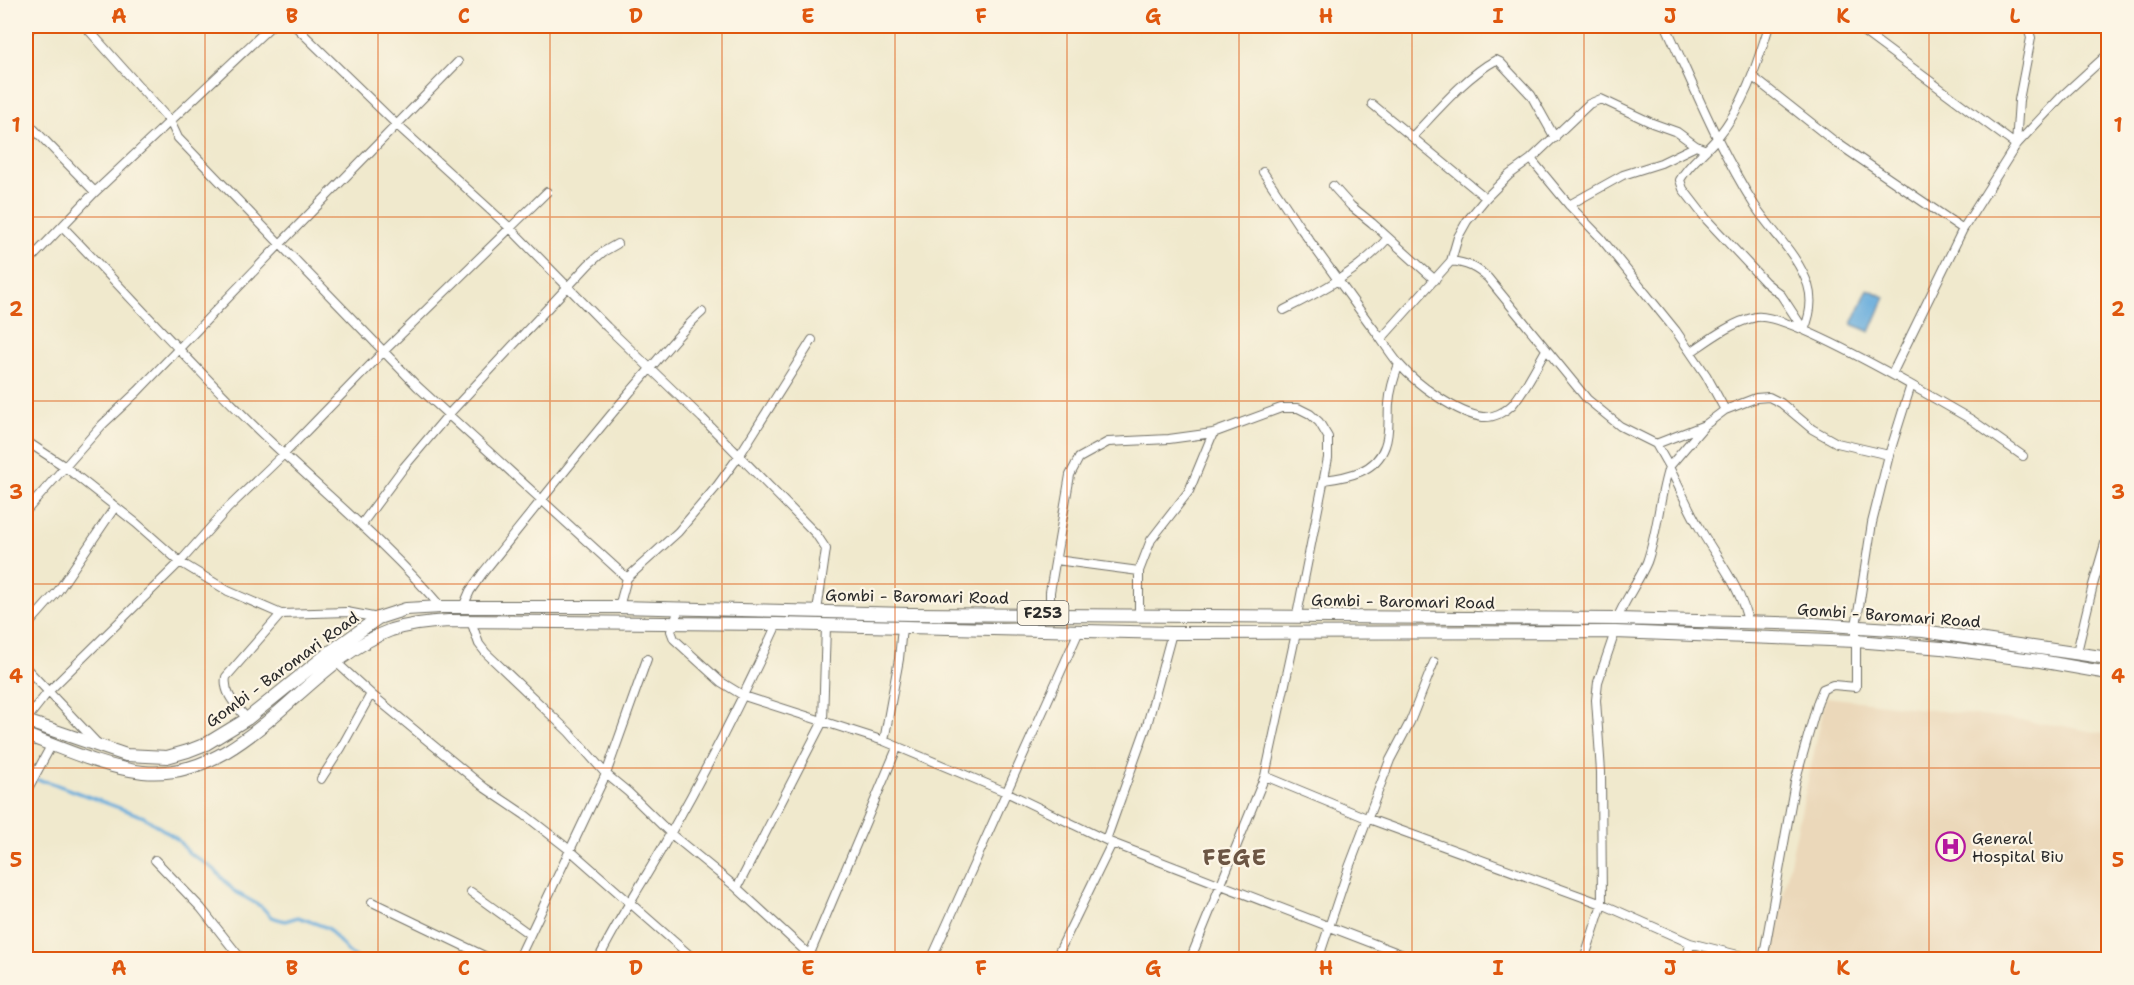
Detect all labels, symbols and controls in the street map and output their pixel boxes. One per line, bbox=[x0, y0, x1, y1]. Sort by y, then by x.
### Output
text: A bbox=[111, 3, 127, 29]
text: B bbox=[286, 3, 298, 29]
text: C bbox=[458, 3, 470, 29]
text: D bbox=[629, 3, 643, 29]
text: E bbox=[801, 3, 815, 29]
text: F bbox=[975, 3, 987, 29]
text: G bbox=[1145, 3, 1161, 29]
text: H bbox=[1319, 3, 1333, 29]
text: I bbox=[1492, 3, 1504, 29]
text: J bbox=[1664, 3, 1677, 29]
text: K bbox=[1836, 3, 1850, 29]
text: L bbox=[2010, 3, 2021, 29]
text: 1 bbox=[11, 112, 21, 138]
text: 1 bbox=[2113, 112, 2123, 138]
text: 2 bbox=[9, 296, 23, 322]
text: 2 bbox=[2111, 296, 2125, 322]
text: 3 bbox=[9, 479, 23, 505]
text: 3 bbox=[2111, 479, 2125, 505]
street label: Gombi - Baromari Road bbox=[825, 584, 1009, 609]
street label: Gombi - Baromari Road bbox=[1311, 589, 1495, 614]
street label: Gombi - Baromari Road bbox=[1796, 599, 1982, 632]
road number: F253 bbox=[1018, 601, 1068, 625]
street label: Gombi - Baromari Road bbox=[202, 607, 363, 732]
text: 4 bbox=[9, 663, 23, 689]
text: 4 bbox=[2111, 663, 2125, 689]
place label: General Hospital Biu bbox=[1972, 828, 2064, 867]
hospital icon: General Hospital Biu bbox=[1935, 831, 1967, 863]
district label: FEGE bbox=[1202, 843, 1268, 872]
text: 5 bbox=[10, 847, 22, 873]
text: 5 bbox=[2112, 847, 2124, 873]
text: A bbox=[111, 955, 127, 981]
text: B bbox=[286, 955, 298, 981]
text: C bbox=[458, 955, 470, 981]
text: D bbox=[629, 955, 643, 981]
text: E bbox=[801, 955, 815, 981]
text: F bbox=[975, 955, 987, 981]
text: G bbox=[1145, 955, 1161, 981]
text: H bbox=[1319, 955, 1333, 981]
text: I bbox=[1492, 955, 1504, 981]
text: J bbox=[1664, 955, 1677, 981]
text: K bbox=[1836, 955, 1850, 981]
text: L bbox=[2010, 955, 2021, 981]

